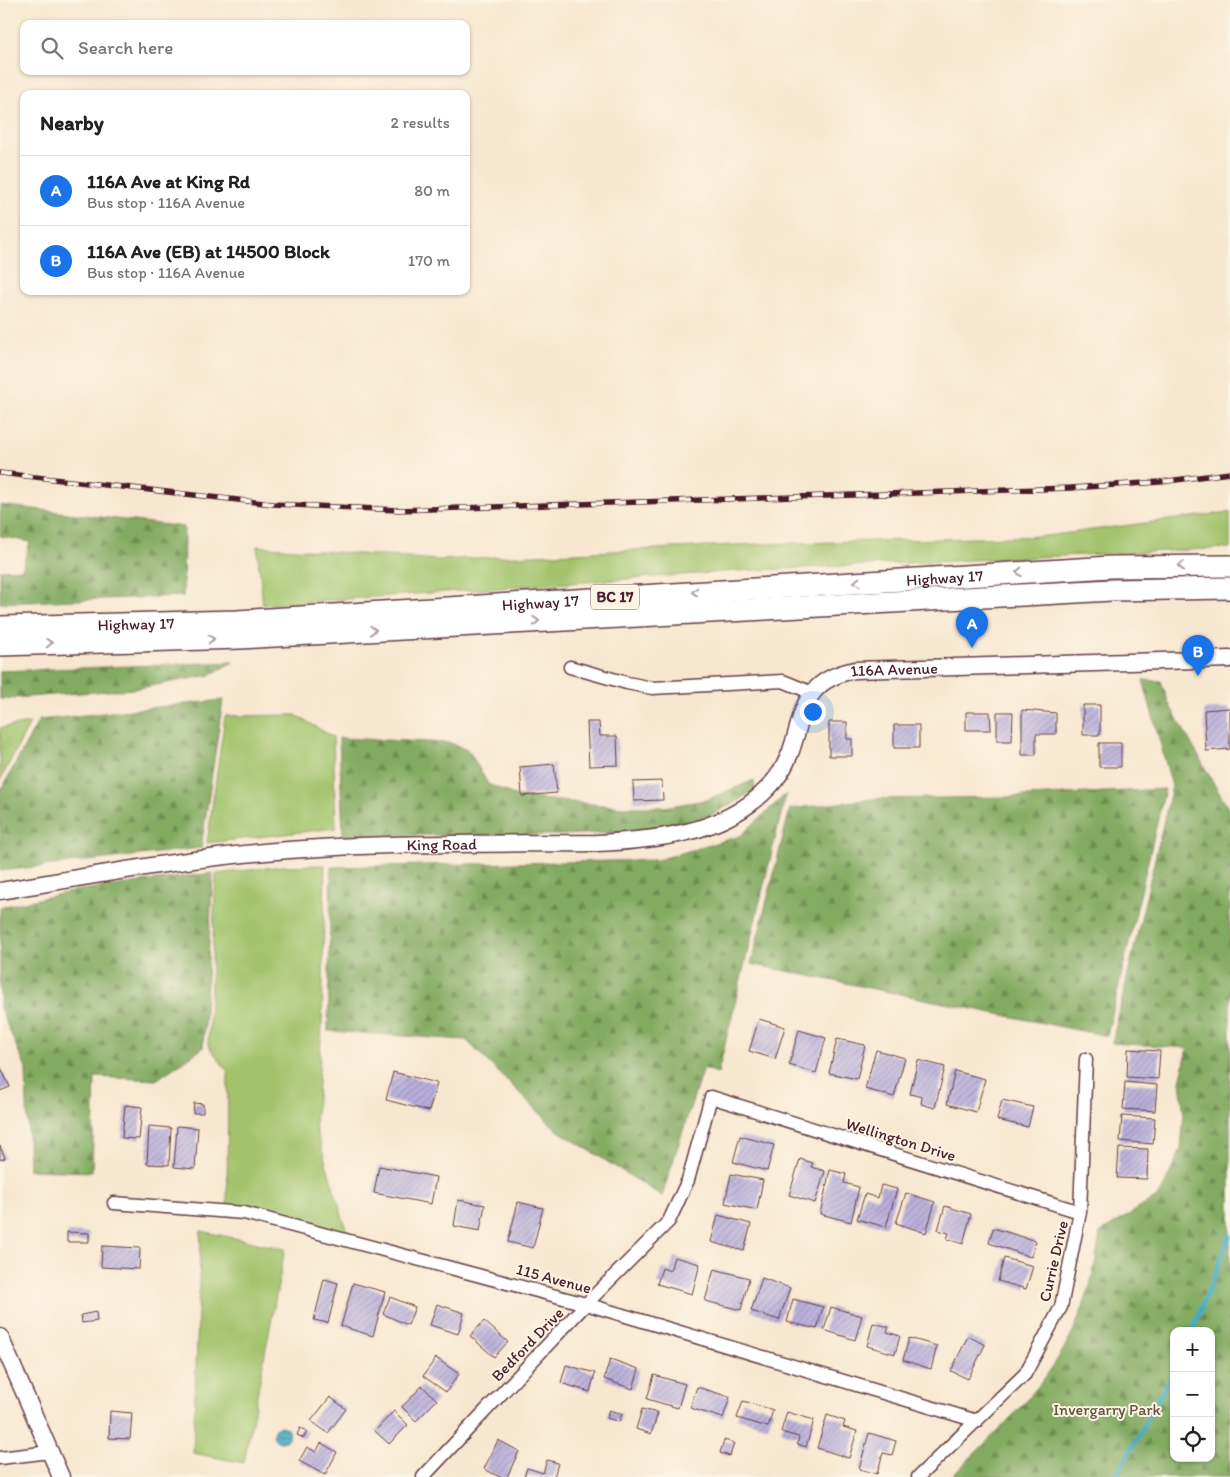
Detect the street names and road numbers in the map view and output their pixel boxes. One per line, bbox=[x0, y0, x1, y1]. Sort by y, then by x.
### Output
street label: Highway 17 bbox=[906, 566, 984, 590]
road number: BC 17 bbox=[591, 584, 639, 610]
street label: Highway 17 bbox=[501, 591, 579, 615]
street label: Highway 17 bbox=[97, 614, 175, 635]
street label: 116A Avenue bbox=[849, 659, 938, 681]
street label: King Road bbox=[407, 835, 477, 854]
street label: Wellington Drive bbox=[844, 1114, 958, 1165]
street label: Currie Drive bbox=[1035, 1219, 1072, 1304]
street label: 115 Avenue bbox=[514, 1259, 594, 1298]
street label: Bedford Drive bbox=[487, 1303, 567, 1385]

